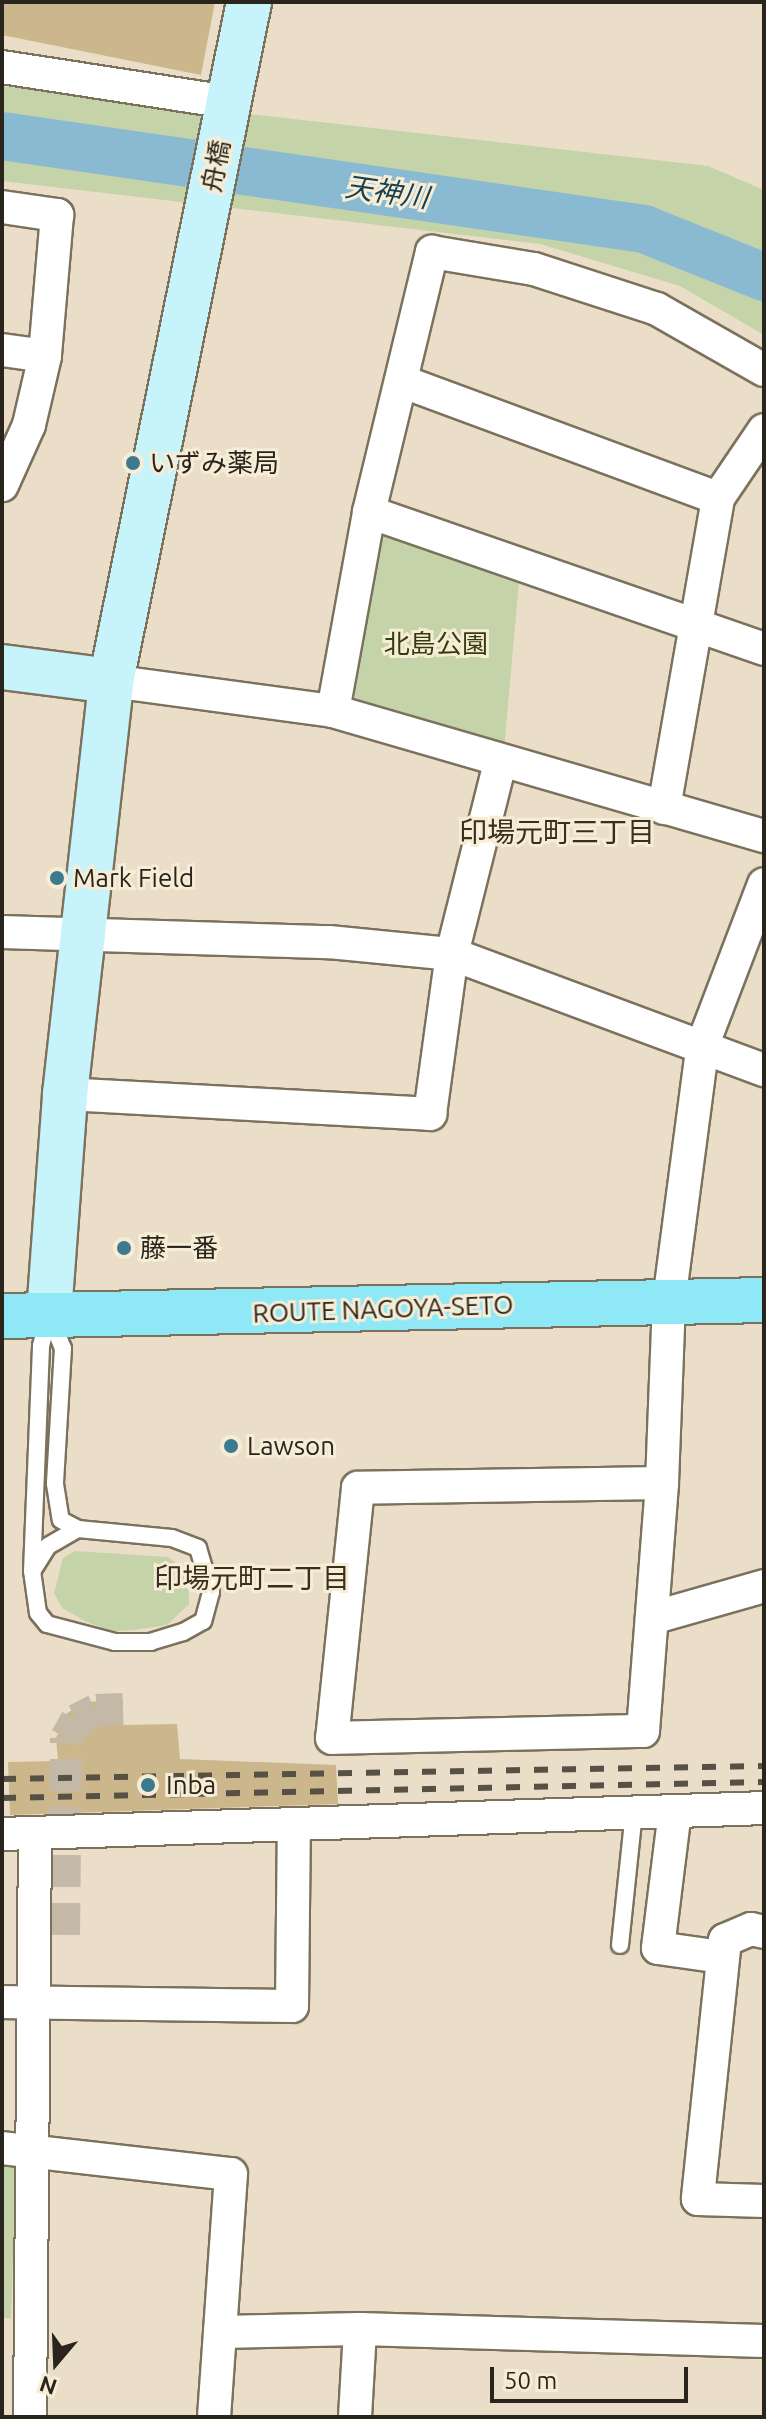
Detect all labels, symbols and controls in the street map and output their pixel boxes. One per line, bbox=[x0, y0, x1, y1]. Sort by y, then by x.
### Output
street label: 舟橋 bbox=[196, 138, 236, 194]
water label: 天神川 bbox=[343, 170, 431, 214]
place label: いずみ薬局 bbox=[149, 447, 279, 479]
marker: いずみ薬局 bbox=[124, 454, 142, 472]
park label: 北島公園 bbox=[384, 628, 488, 660]
district label: 印場元町三丁目 bbox=[459, 815, 655, 849]
place label: Mark Field bbox=[73, 862, 194, 894]
marker: Mark Field bbox=[48, 869, 66, 887]
place label: 藤一番 bbox=[140, 1232, 218, 1264]
marker: 藤一番 bbox=[115, 1239, 133, 1257]
street label: ROUTE NAGOYA-SETO bbox=[252, 1289, 514, 1329]
place label: Lawson bbox=[247, 1430, 335, 1462]
marker: Lawson bbox=[222, 1437, 240, 1455]
district label: 印場元町二丁目 bbox=[154, 1561, 350, 1595]
place label: Inba bbox=[166, 1769, 216, 1801]
marker: Inba bbox=[137, 1774, 159, 1796]
north arrow bbox=[16, 2323, 96, 2403]
scale bar bbox=[494, 2351, 692, 2401]
text: 50 m bbox=[504, 2367, 557, 2394]
text: N bbox=[36, 2372, 60, 2401]

